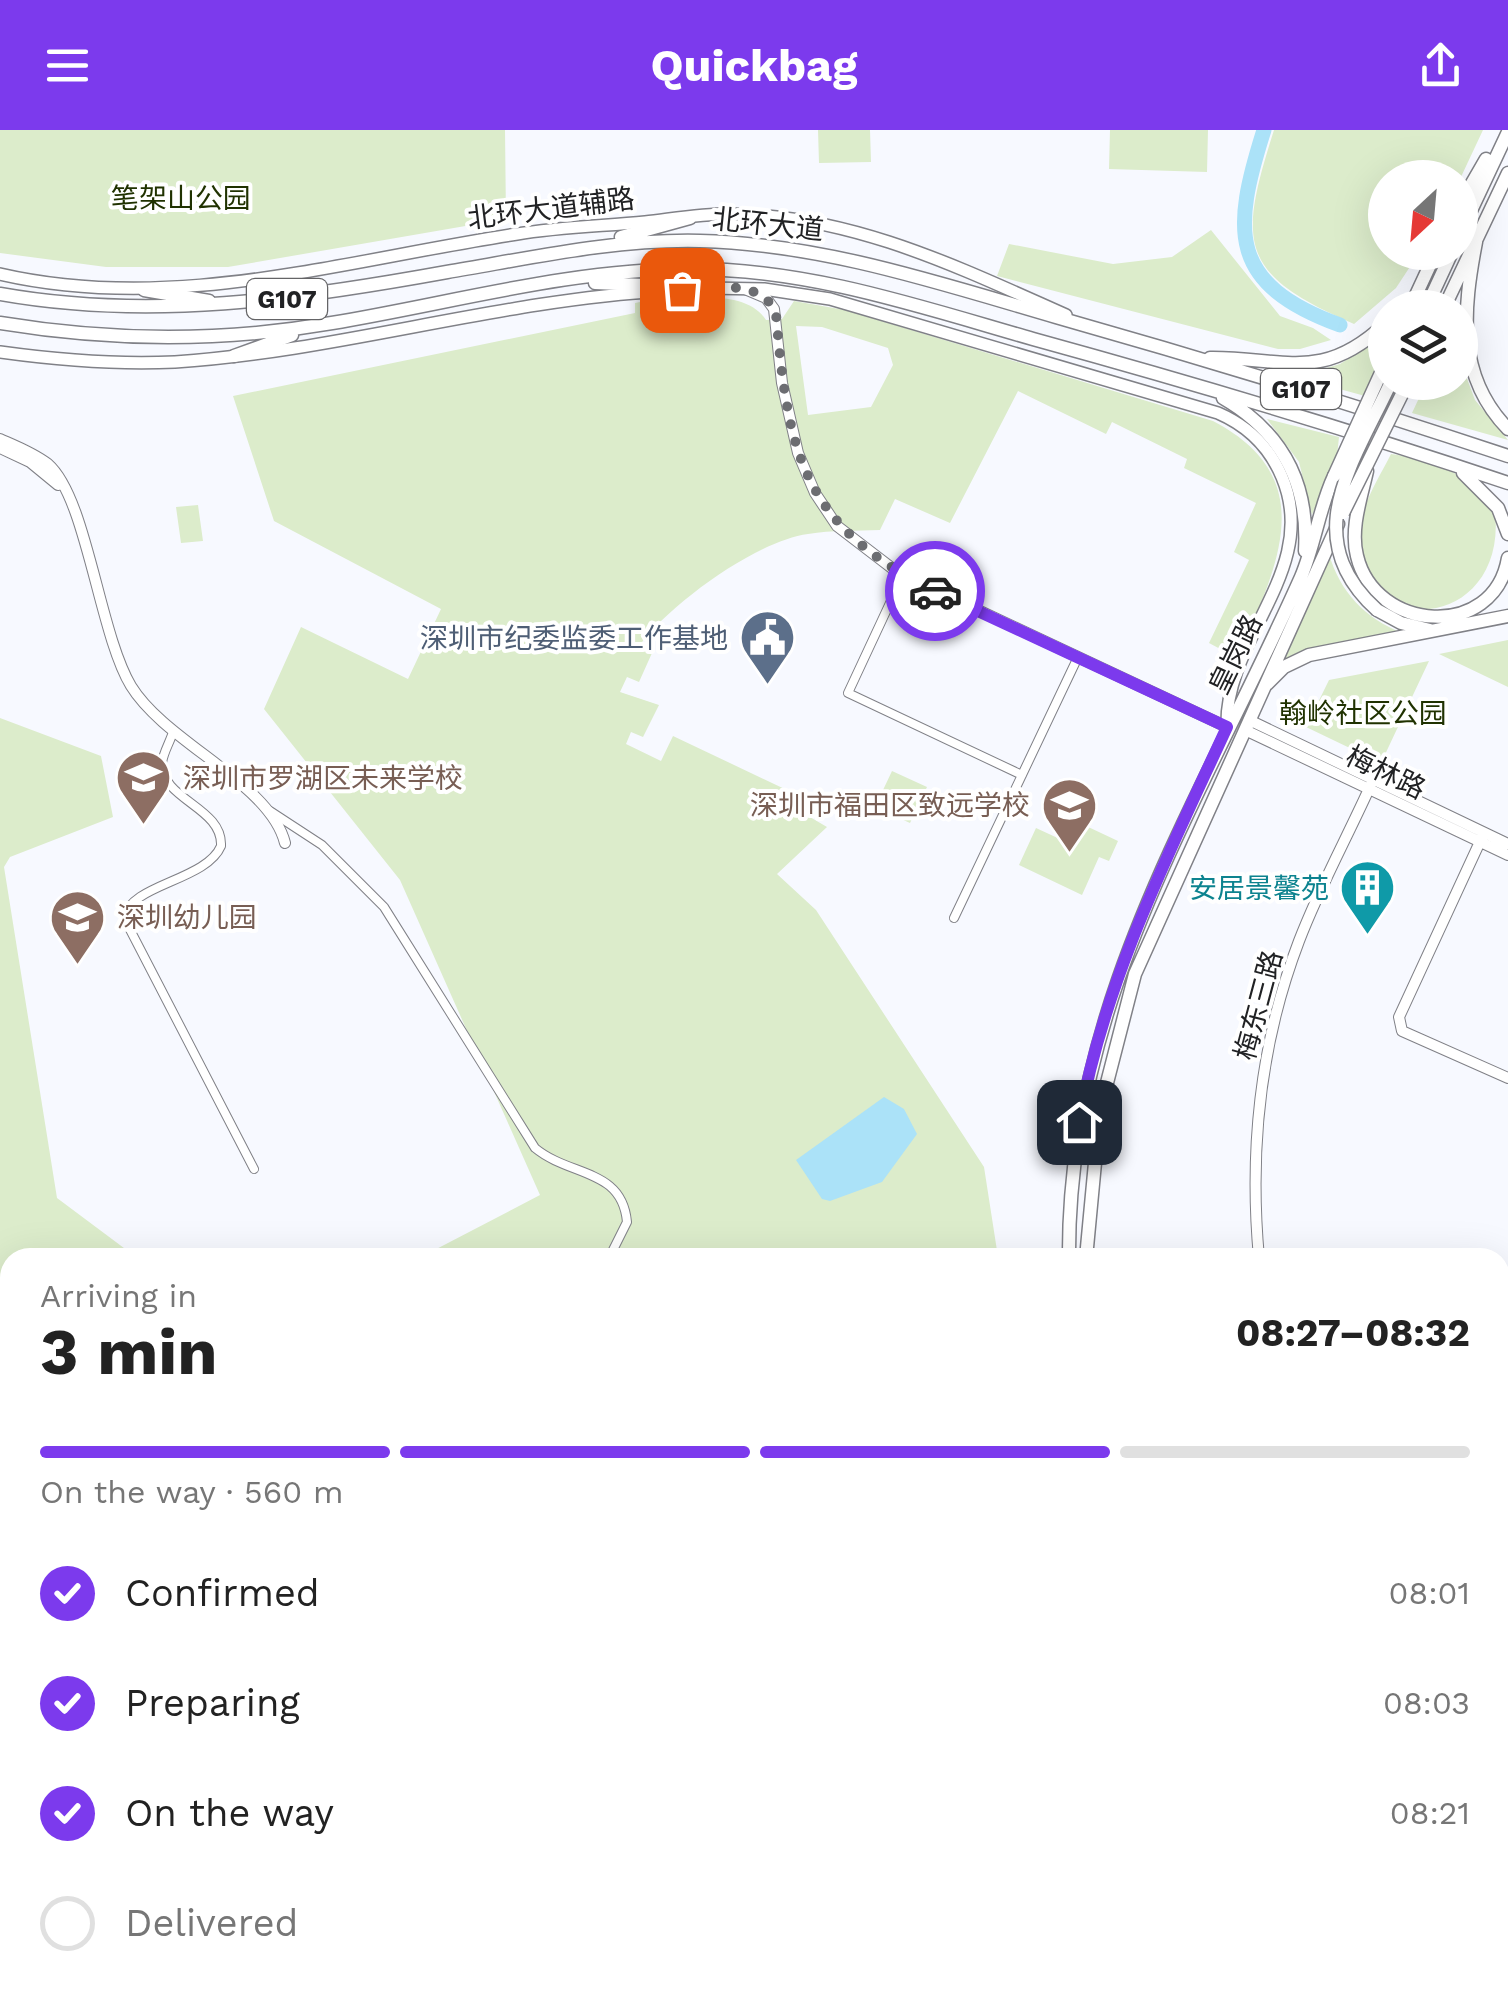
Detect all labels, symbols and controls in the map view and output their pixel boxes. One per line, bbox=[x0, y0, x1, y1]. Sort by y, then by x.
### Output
icon: menu bbox=[40, 38, 95, 93]
icon: share bbox=[1413, 38, 1468, 93]
text: Quickbag bbox=[650, 39, 858, 92]
north arrow bbox=[1368, 160, 1478, 270]
map controls bbox=[1368, 160, 1478, 400]
park label: 笔架山公园 bbox=[111, 182, 251, 215]
street label: 北环大道辅路 bbox=[466, 182, 636, 235]
street label: 北环大道 bbox=[711, 202, 825, 247]
pin bbox=[640, 248, 725, 333]
icon: bag bbox=[655, 263, 710, 318]
road number: G107 bbox=[247, 279, 327, 319]
button: layers bbox=[1368, 290, 1478, 400]
road number: G107 bbox=[1261, 369, 1341, 409]
courier bbox=[885, 541, 985, 641]
icon: car bbox=[908, 564, 963, 619]
public building icon: 深圳市纪委监委工作基地 bbox=[737, 608, 797, 687]
street label: 皇岗路 bbox=[1202, 609, 1269, 699]
place label: 深圳市纪委监委工作基地 bbox=[420, 622, 728, 655]
park label: 翰岭社区公园 bbox=[1279, 697, 1447, 730]
street label: 梅林路 bbox=[1341, 739, 1431, 806]
school or university icon: 深圳市罗湖区未来学校 bbox=[114, 748, 174, 827]
place label: 深圳市罗湖区未来学校 bbox=[183, 762, 463, 795]
school or university icon: 深圳市福田区致远学校 bbox=[1039, 775, 1099, 854]
place label: 深圳市福田区致远学校 bbox=[750, 789, 1030, 822]
building icon: 安居景馨苑 bbox=[1338, 858, 1398, 937]
place label: 安居景馨苑 bbox=[1189, 872, 1329, 905]
school or university icon: 深圳幼儿园 bbox=[48, 887, 108, 966]
place label: 深圳幼儿园 bbox=[117, 901, 257, 934]
street label: 梅东三路 bbox=[1228, 947, 1289, 1063]
pin bbox=[1037, 1080, 1122, 1165]
icon: home bbox=[1052, 1095, 1107, 1150]
text: Arriving in bbox=[40, 1277, 197, 1315]
text: 08:27–08:32 bbox=[1236, 1311, 1470, 1355]
text: 3 min bbox=[40, 1314, 218, 1390]
text: On the way · 560 m bbox=[40, 1473, 344, 1511]
icon: check bbox=[40, 1566, 95, 1621]
text: Confirmed bbox=[125, 1571, 320, 1615]
text: 08:01 bbox=[1389, 1574, 1470, 1612]
icon: check bbox=[40, 1676, 95, 1731]
text: Preparing bbox=[125, 1681, 300, 1725]
text: 08:03 bbox=[1383, 1684, 1470, 1722]
icon: check bbox=[40, 1786, 95, 1841]
text: On the way bbox=[125, 1791, 334, 1835]
text: 08:21 bbox=[1390, 1794, 1470, 1832]
text: Delivered bbox=[125, 1901, 298, 1945]

